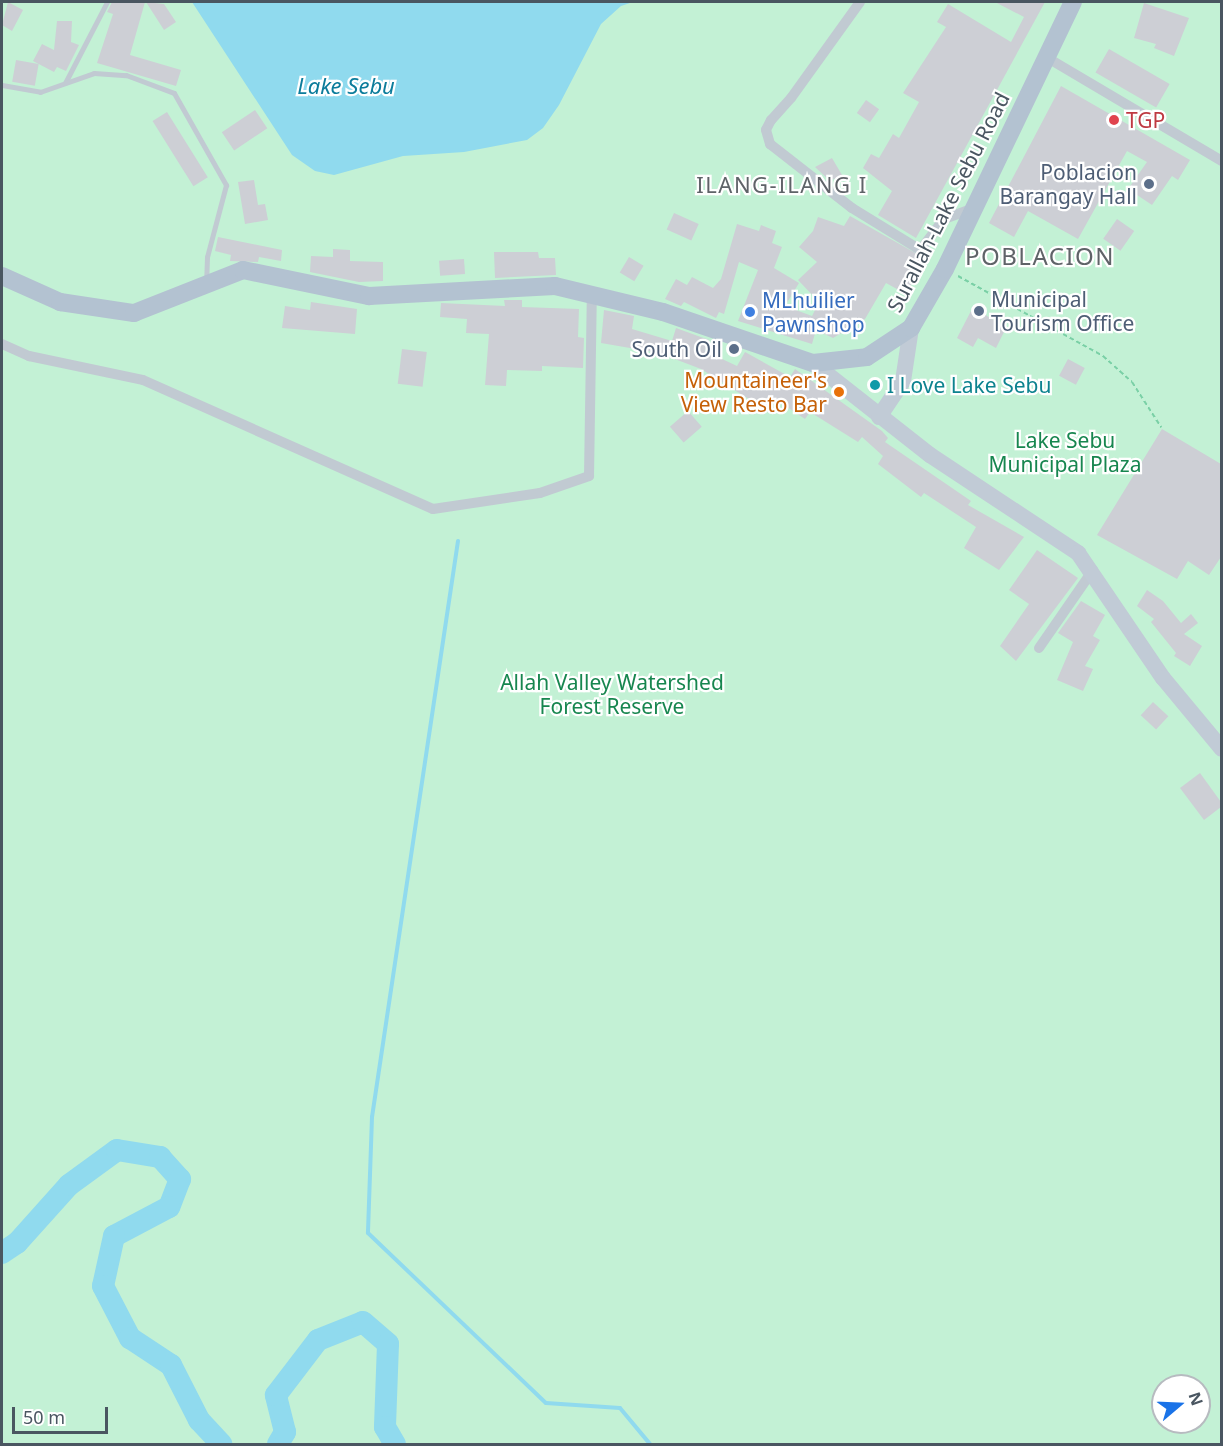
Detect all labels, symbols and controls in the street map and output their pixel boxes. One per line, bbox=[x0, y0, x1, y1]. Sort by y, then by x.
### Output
water label: Lake Sebu bbox=[297, 73, 395, 99]
street label: Surallah-Lake Sebu Road bbox=[882, 88, 1014, 316]
place label: TGP bbox=[1126, 107, 1165, 133]
marker: TGP bbox=[1107, 113, 1121, 127]
place label: Poblacion Barangay Hall bbox=[1000, 159, 1137, 209]
district label: ILANG-ILANG I bbox=[696, 172, 868, 198]
marker: Poblacion Barangay Hall bbox=[1142, 177, 1156, 191]
district label: POBLACION bbox=[965, 242, 1115, 270]
place label: Municipal Tourism Office bbox=[991, 286, 1134, 336]
place label: MLhuilier Pawnshop bbox=[762, 287, 865, 337]
marker: Municipal Tourism Office bbox=[972, 304, 986, 318]
marker: MLhuilier Pawnshop bbox=[743, 305, 757, 319]
place label: South Oil bbox=[632, 336, 722, 362]
marker: South Oil bbox=[727, 342, 741, 356]
place label: Mountaineer's View Resto Bar bbox=[681, 367, 827, 417]
place label: I Love Lake Sebu bbox=[887, 372, 1051, 398]
marker: I Love Lake Sebu bbox=[868, 378, 882, 392]
marker: Mountaineer's View Resto Bar bbox=[832, 385, 846, 399]
park label: Lake Sebu Municipal Plaza bbox=[988, 427, 1142, 477]
park label: Allah Valley Watershed Forest Reserve bbox=[500, 669, 724, 719]
north arrow bbox=[1151, 1374, 1211, 1434]
text: N bbox=[1184, 1389, 1209, 1409]
scale bar bbox=[15, 1395, 111, 1433]
text: 50 m bbox=[23, 1405, 65, 1429]

